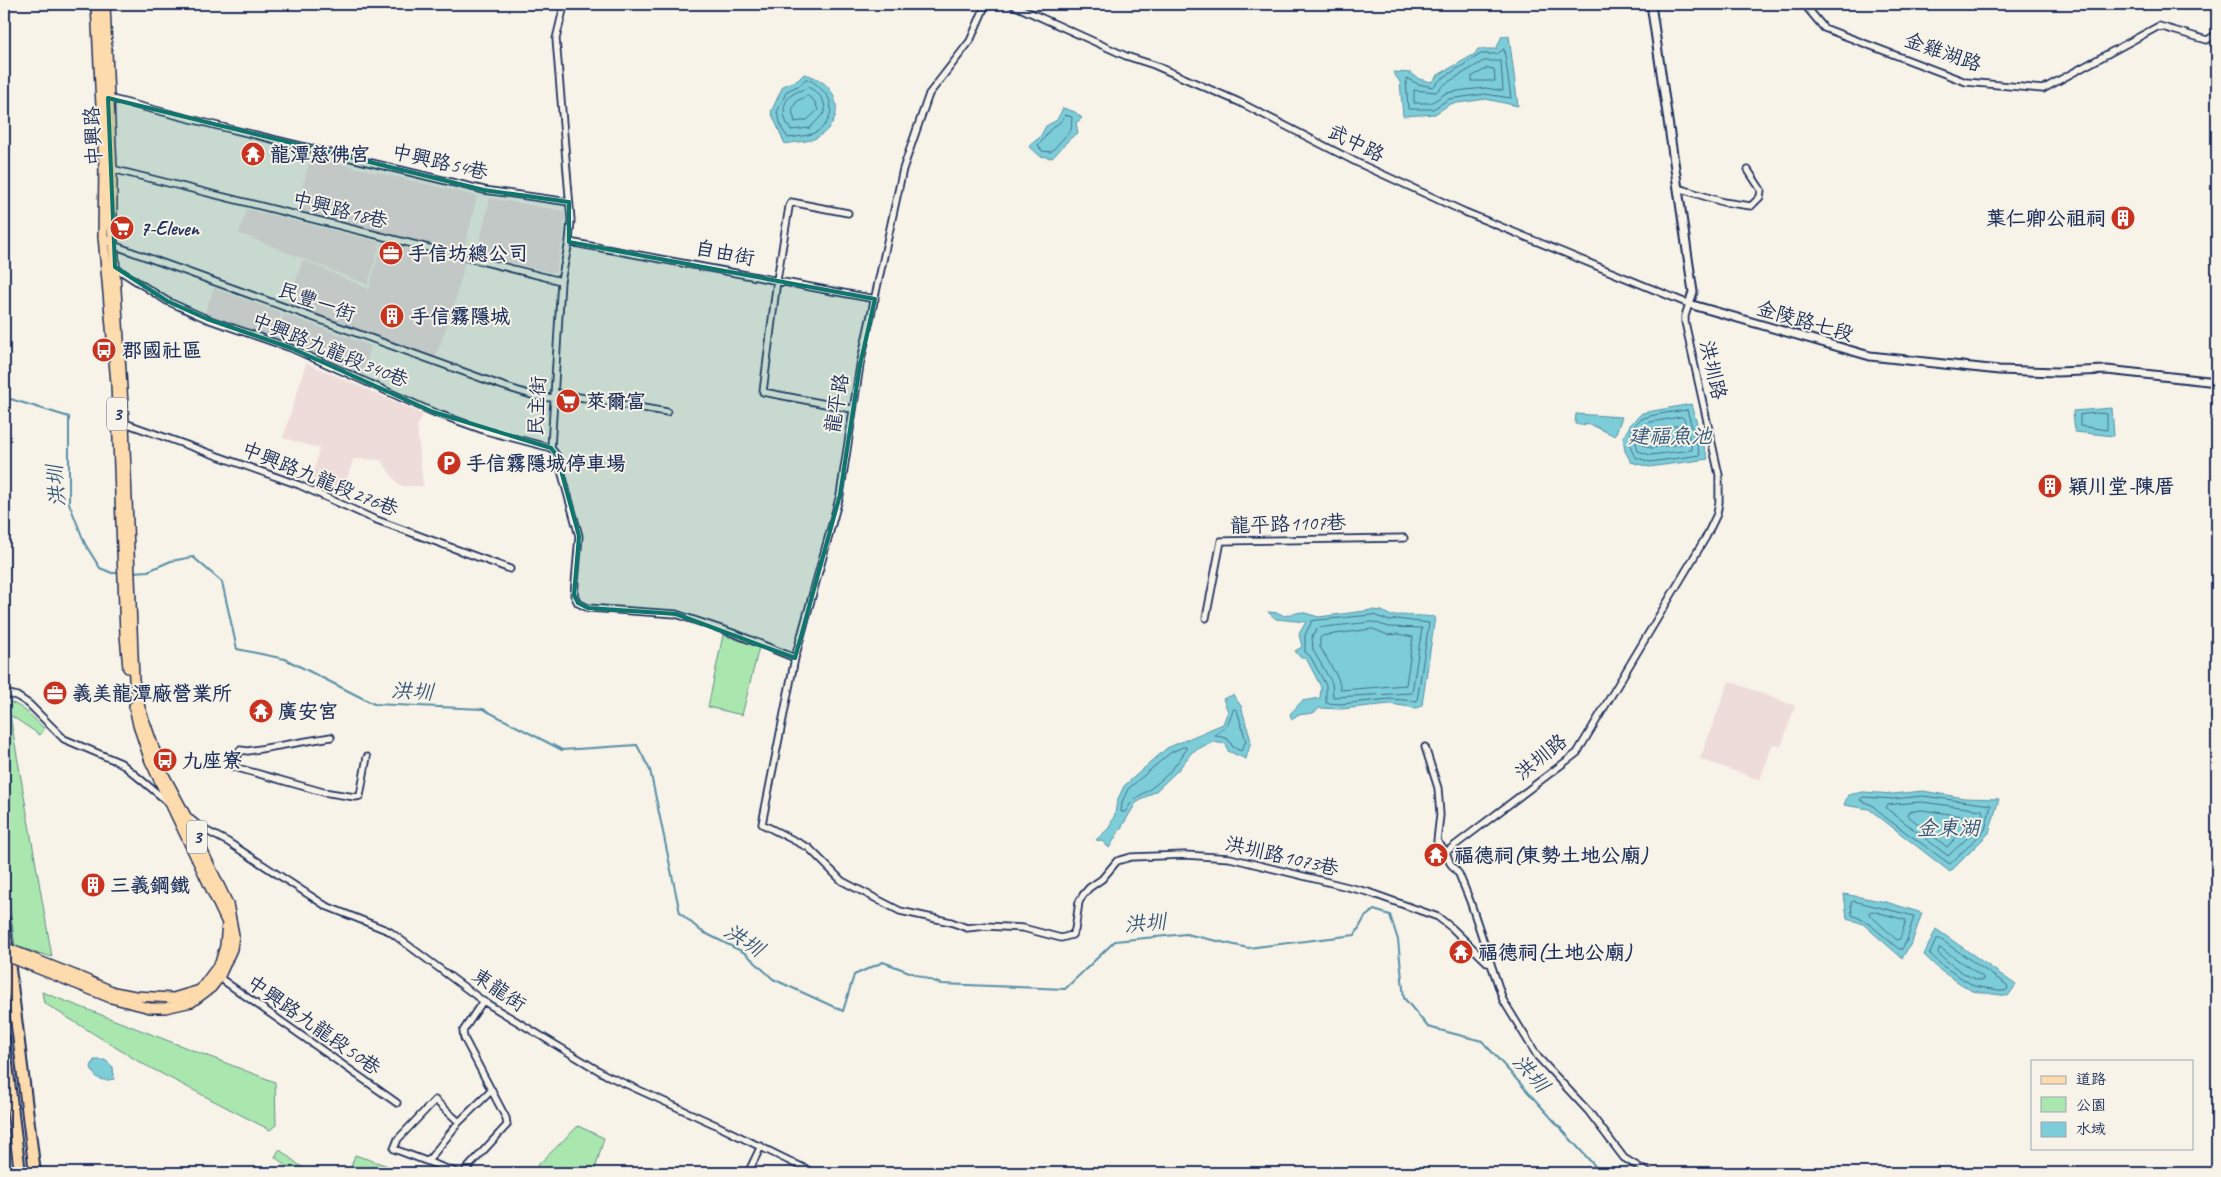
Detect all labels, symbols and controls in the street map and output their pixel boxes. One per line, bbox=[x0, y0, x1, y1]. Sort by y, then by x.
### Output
street label: 金雞湖路 bbox=[1901, 27, 1986, 77]
street label: 中興路 bbox=[79, 104, 107, 167]
street label: 武中路 bbox=[1324, 119, 1389, 168]
street label: 中興路54巷 bbox=[389, 139, 492, 185]
temple icon: 龍潭慈佛宮 bbox=[240, 141, 266, 167]
place label: 龍潭慈佛宮 bbox=[270, 142, 370, 167]
street label: 中興路18巷 bbox=[289, 186, 392, 234]
building icon: 葉仁卿公祖祠 bbox=[2110, 205, 2136, 231]
place label: 葉仁卿公祖祠 bbox=[1986, 206, 2106, 231]
supermarket icon: 7-Eleven bbox=[109, 215, 135, 241]
place label: 7-Eleven bbox=[140, 216, 201, 241]
street label: 自由街 bbox=[693, 235, 757, 271]
office icon: 手信坊總公司 bbox=[378, 240, 404, 266]
place label: 手信坊總公司 bbox=[408, 241, 528, 266]
street label: 民豐一街 bbox=[275, 277, 359, 327]
street label: 金陵路七段 bbox=[1753, 295, 1857, 347]
building icon: 手信霧隱城 bbox=[379, 303, 405, 329]
place label: 手信霧隱城 bbox=[410, 304, 510, 329]
street label: 中興路九龍段340巷 bbox=[248, 307, 413, 393]
bus stop icon: 郡國社區 bbox=[91, 337, 117, 363]
place label: 郡國社區 bbox=[122, 338, 202, 363]
street label: 洪圳路 bbox=[1694, 338, 1732, 403]
street label: 龍平路 bbox=[820, 370, 854, 435]
street label: 民主街 bbox=[523, 375, 551, 437]
supermarket icon: 萊爾富 bbox=[555, 388, 581, 414]
place label: 萊爾富 bbox=[586, 389, 646, 414]
road number: 3 bbox=[107, 398, 127, 430]
water label: 建福魚池 bbox=[1628, 423, 1713, 449]
street label: 中興路九龍段276巷 bbox=[238, 436, 403, 522]
parking icon: 手信霧隱城停車場 bbox=[436, 450, 462, 476]
place label: 手信霧隱城停車場 bbox=[466, 451, 626, 476]
water label: 洪圳 bbox=[41, 462, 71, 508]
building icon: 穎川堂-陳厝 bbox=[2037, 473, 2063, 499]
place label: 穎川堂-陳厝 bbox=[2068, 474, 2175, 499]
street label: 龍平路1107巷 bbox=[1230, 509, 1347, 539]
water label: 洪圳 bbox=[390, 677, 436, 705]
office icon: 義美龍潭廠營業所 bbox=[42, 680, 68, 706]
place label: 義美龍潭廠營業所 bbox=[72, 681, 232, 706]
temple icon: 廣安宮 bbox=[248, 698, 274, 724]
place label: 廣安宮 bbox=[278, 699, 338, 724]
street label: 洪圳路 bbox=[1510, 728, 1573, 786]
bus stop icon: 九座寮 bbox=[152, 747, 178, 773]
place label: 九座寮 bbox=[182, 748, 242, 773]
water label: 金東湖 bbox=[1917, 815, 1981, 841]
road number: 3 bbox=[187, 820, 207, 854]
street label: 洪圳路1073巷 bbox=[1223, 831, 1342, 881]
temple icon: 福德祠(東勢土地公廟) bbox=[1423, 842, 1449, 868]
place label: 福德祠(東勢土地公廟) bbox=[1454, 843, 1649, 868]
building icon: 三義鋼鐵 bbox=[80, 872, 106, 898]
place label: 三義鋼鐵 bbox=[110, 873, 190, 898]
water label: 洪圳 bbox=[1123, 908, 1169, 938]
water label: 洪圳 bbox=[719, 918, 770, 963]
temple icon: 福德祠(土地公廟) bbox=[1448, 939, 1474, 965]
place label: 福德祠(土地公廟) bbox=[1478, 940, 1633, 965]
street label: 東龍街 bbox=[467, 963, 531, 1017]
street label: 中興路九龍段50巷 bbox=[242, 969, 387, 1081]
water label: 洪圳 bbox=[1507, 1049, 1556, 1099]
legend bbox=[2031, 1060, 2194, 1150]
text: 道路 bbox=[2076, 1070, 2106, 1089]
text: 公園 bbox=[2076, 1096, 2106, 1115]
text: 水域 bbox=[2076, 1120, 2106, 1139]

